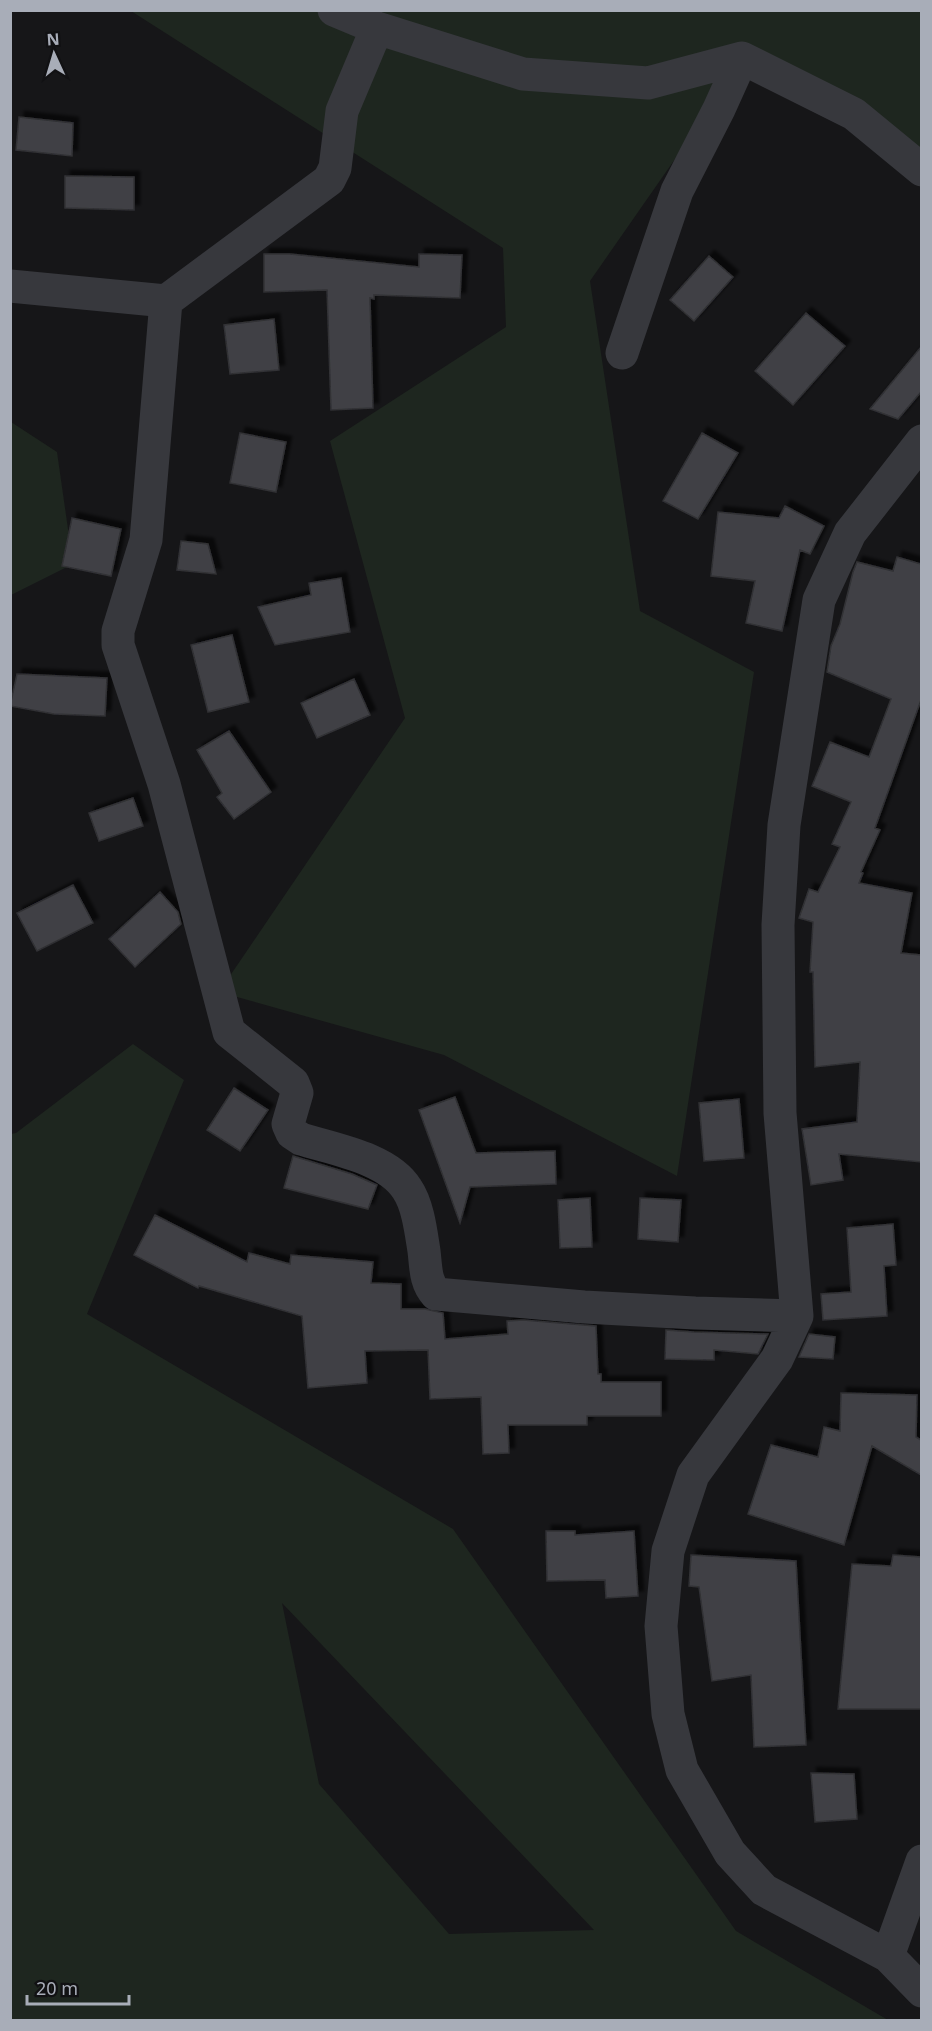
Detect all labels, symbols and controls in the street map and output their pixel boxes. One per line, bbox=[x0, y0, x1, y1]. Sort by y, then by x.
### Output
north arrow bbox=[24, 24, 84, 84]
text: N bbox=[46, 28, 60, 50]
scale bar bbox=[27, 1968, 129, 2006]
text: 20 m bbox=[36, 1976, 78, 2000]

